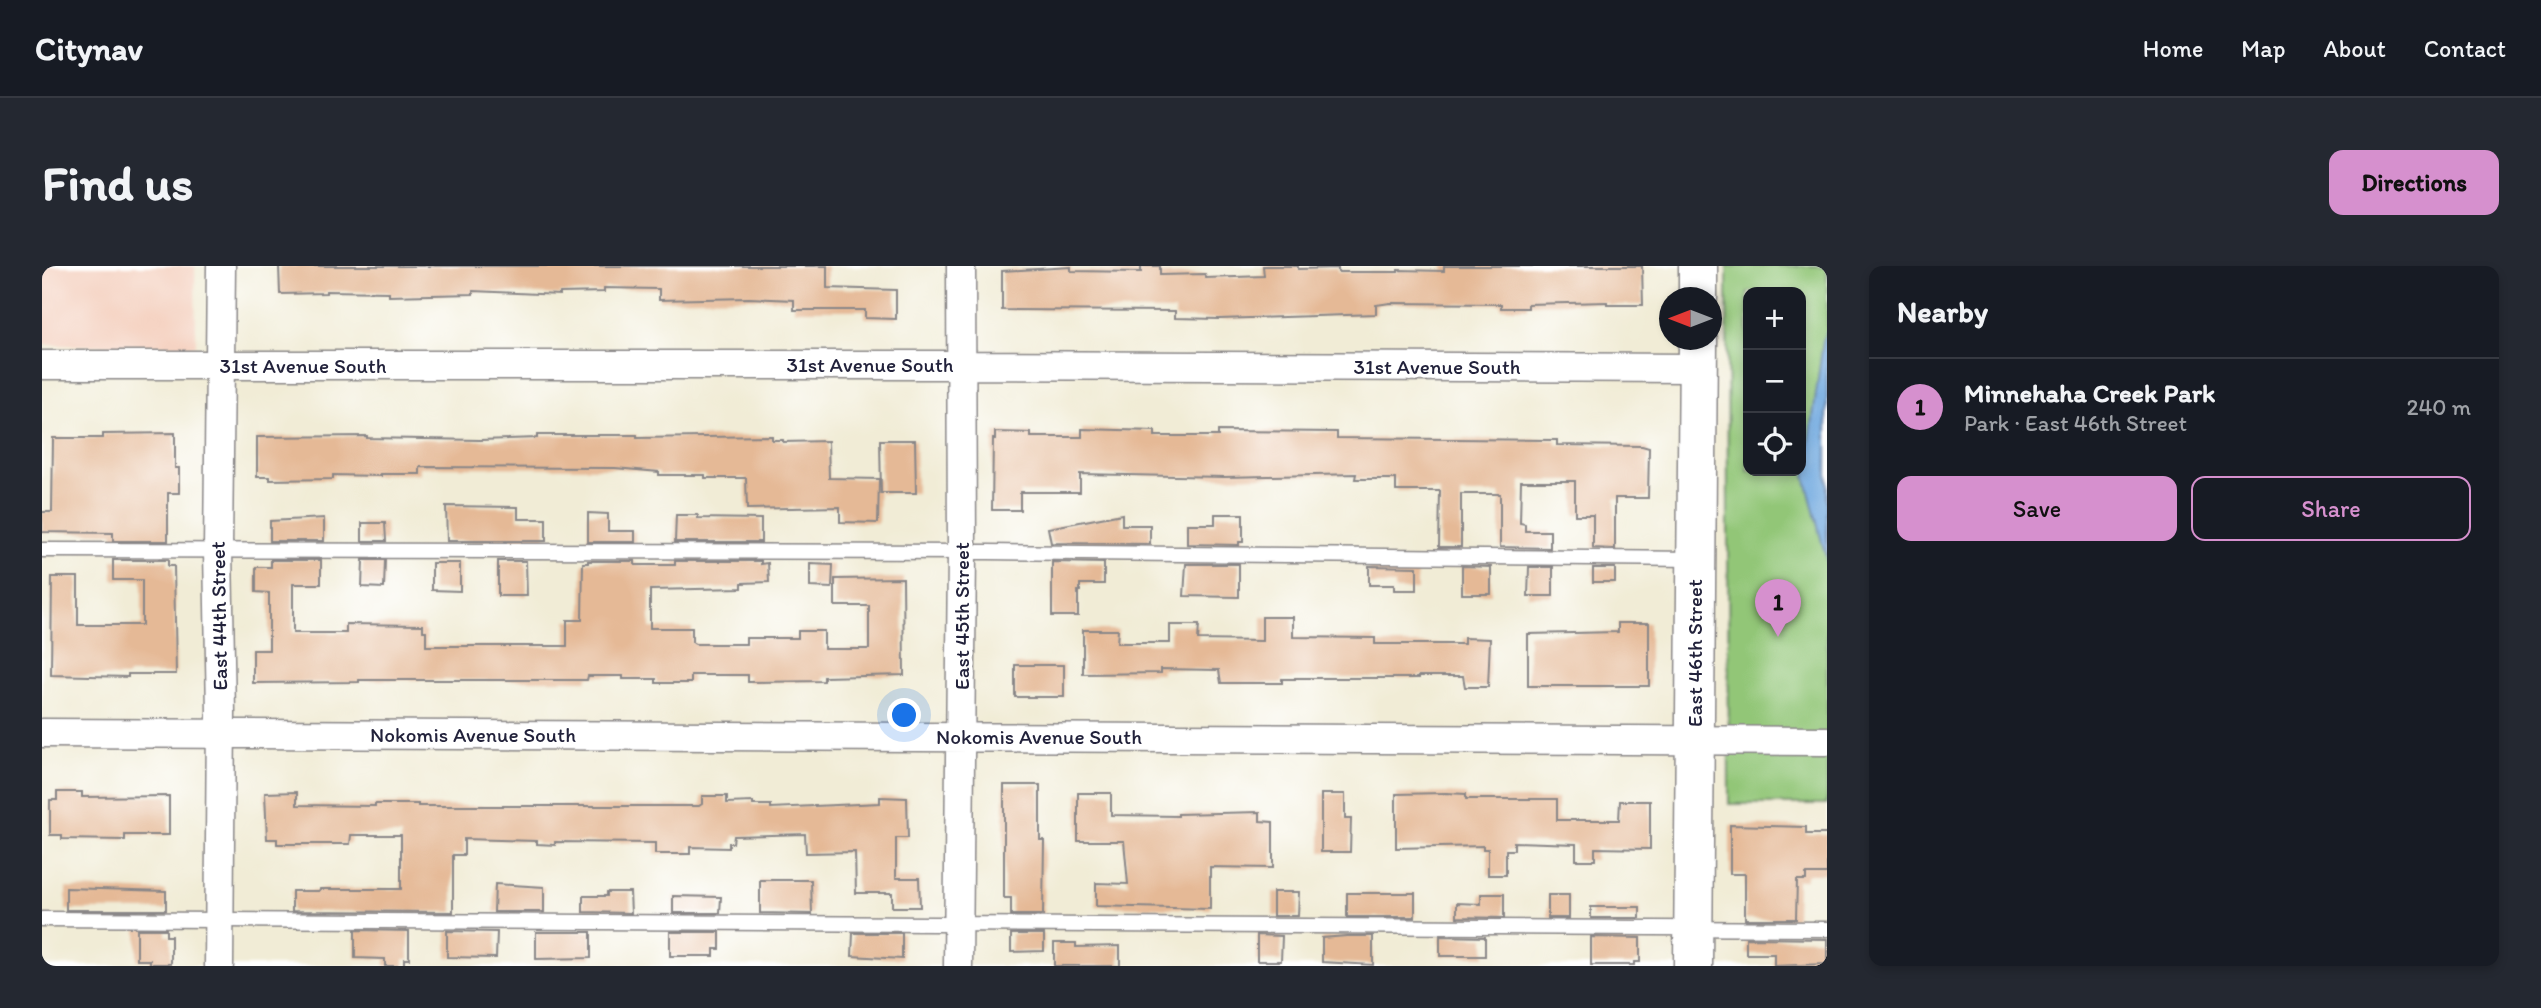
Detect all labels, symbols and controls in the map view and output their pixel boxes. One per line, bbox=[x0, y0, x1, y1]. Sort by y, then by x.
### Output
text: Citynav bbox=[35, 29, 143, 68]
text: Home bbox=[2143, 34, 2203, 63]
text: Map bbox=[2241, 34, 2285, 63]
text: About bbox=[2323, 34, 2386, 63]
text: Contact bbox=[2424, 34, 2506, 63]
button: Directions bbox=[2329, 150, 2499, 215]
text: Find us bbox=[42, 153, 193, 212]
north arrow bbox=[1659, 287, 1722, 350]
map controls bbox=[1743, 287, 1806, 476]
button: + bbox=[1743, 287, 1806, 350]
text: Nearby bbox=[1897, 293, 1988, 330]
button: − bbox=[1743, 350, 1806, 413]
street label: 31st Avenue South bbox=[786, 352, 954, 377]
street label: 31st Avenue South bbox=[219, 353, 387, 378]
street label: 31st Avenue South bbox=[1353, 354, 1521, 379]
text: Minnehaha Creek Park bbox=[1964, 377, 2215, 409]
text: 1 bbox=[1915, 393, 1925, 421]
text: 240 m bbox=[2406, 393, 2471, 421]
text: Park · East 46th Street bbox=[1964, 409, 2187, 437]
button: locate bbox=[1743, 413, 1806, 476]
button: Save bbox=[1897, 476, 2177, 541]
button: Share bbox=[2191, 476, 2471, 541]
street label: East 44th Street bbox=[205, 541, 232, 691]
street label: East 45th Street bbox=[949, 542, 974, 690]
street label: East 46th Street bbox=[1682, 579, 1707, 727]
pin: 1 bbox=[1755, 579, 1801, 637]
your location bbox=[887, 698, 921, 732]
street label: Nokomis Avenue South bbox=[370, 722, 576, 747]
street label: Nokomis Avenue South bbox=[936, 724, 1142, 749]

